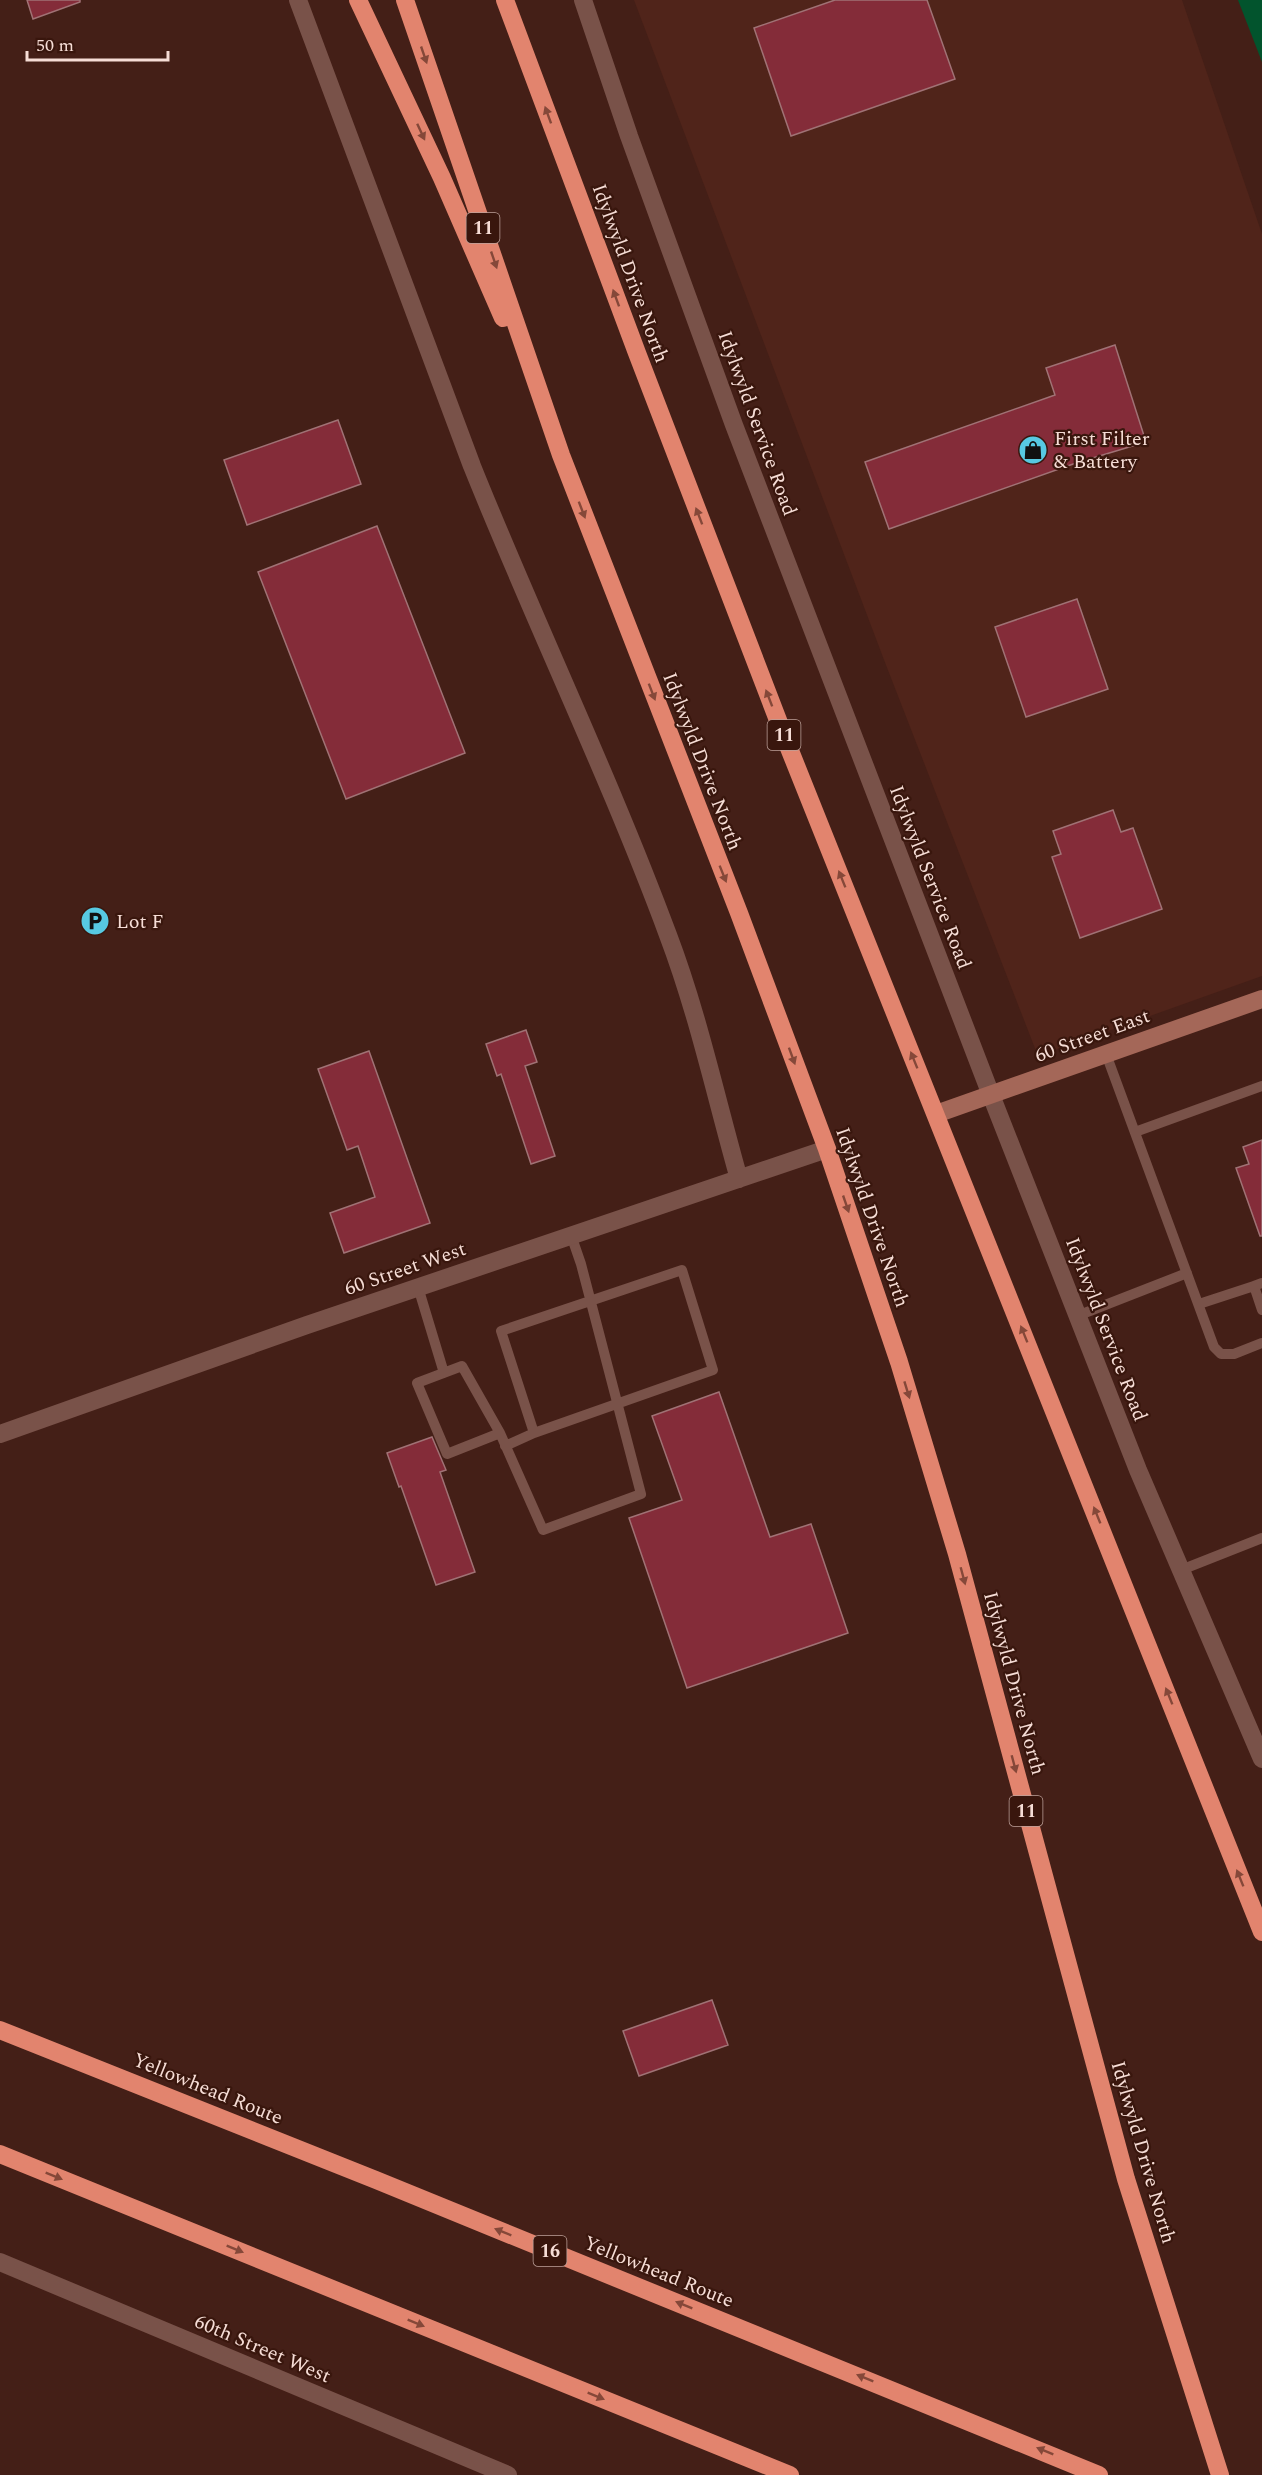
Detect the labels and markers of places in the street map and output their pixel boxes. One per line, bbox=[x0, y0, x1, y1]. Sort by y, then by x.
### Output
place label: First Filter & Battery bbox=[1054, 424, 1150, 477]
shop icon: First Filter & Battery bbox=[1017, 434, 1049, 466]
parking icon: Lot F bbox=[79, 905, 111, 937]
place label: Lot F bbox=[116, 907, 164, 937]

